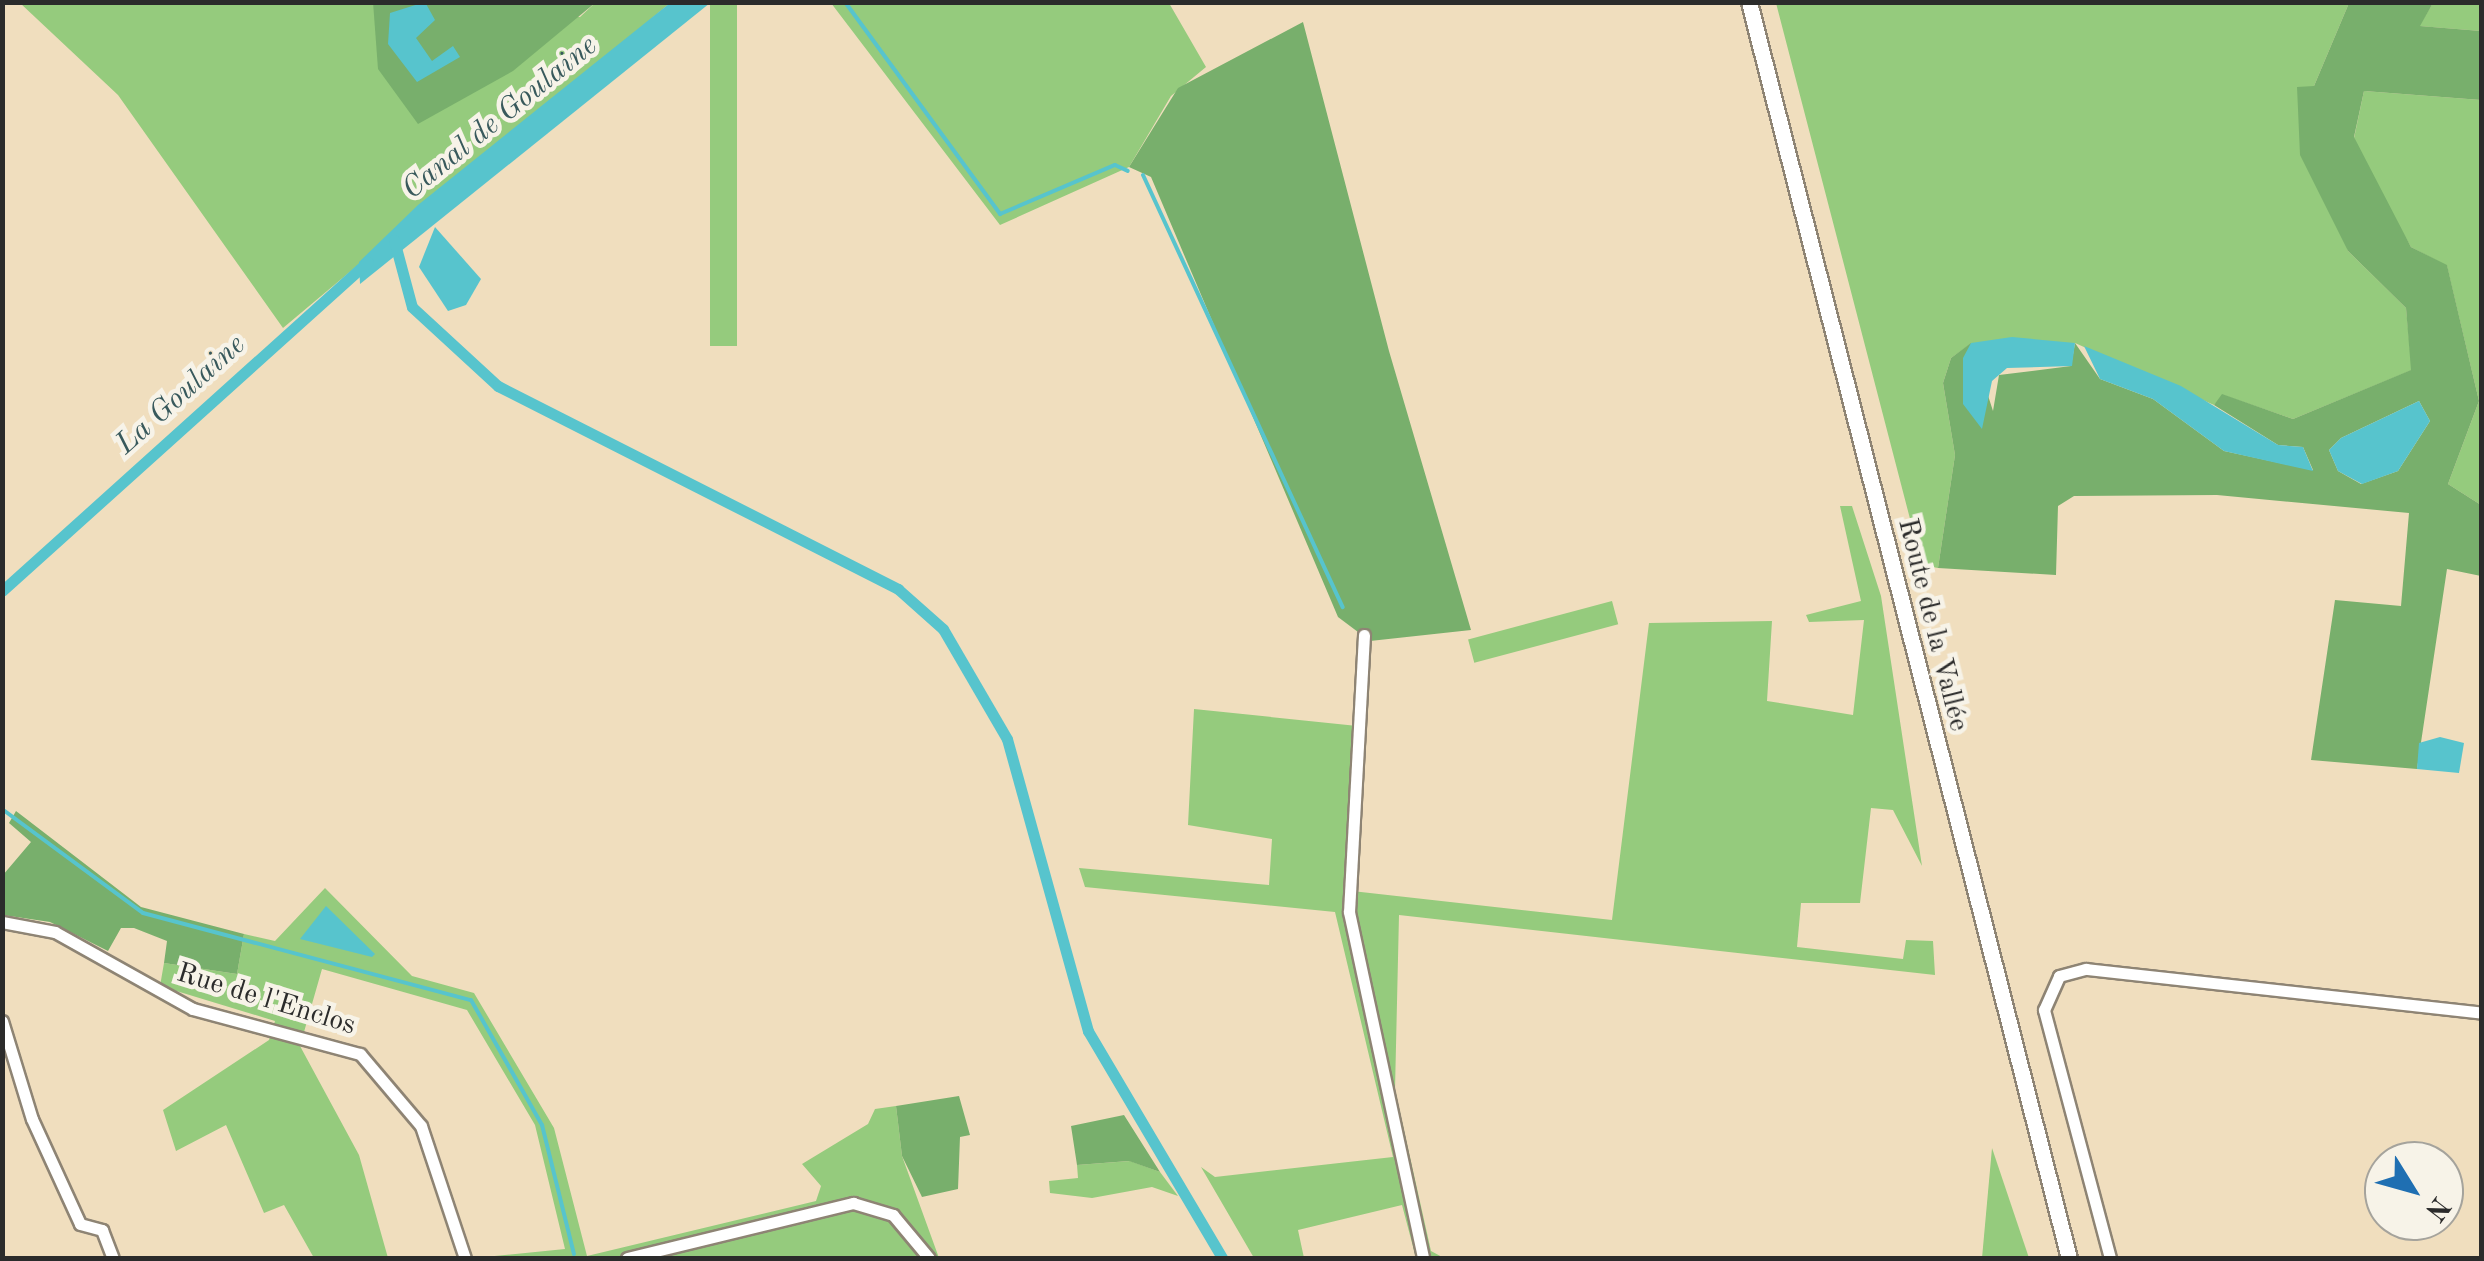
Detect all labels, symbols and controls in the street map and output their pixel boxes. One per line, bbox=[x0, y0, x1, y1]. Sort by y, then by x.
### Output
water label: Canal de Goulaine bbox=[395, 28, 605, 208]
water label: La Goulaine bbox=[109, 327, 253, 463]
street label: Route de la Vallée bbox=[1889, 515, 1975, 735]
street label: Rue de l'Enclos bbox=[172, 957, 360, 1043]
north arrow bbox=[2364, 1141, 2464, 1241]
text: N bbox=[2419, 1191, 2454, 1225]

